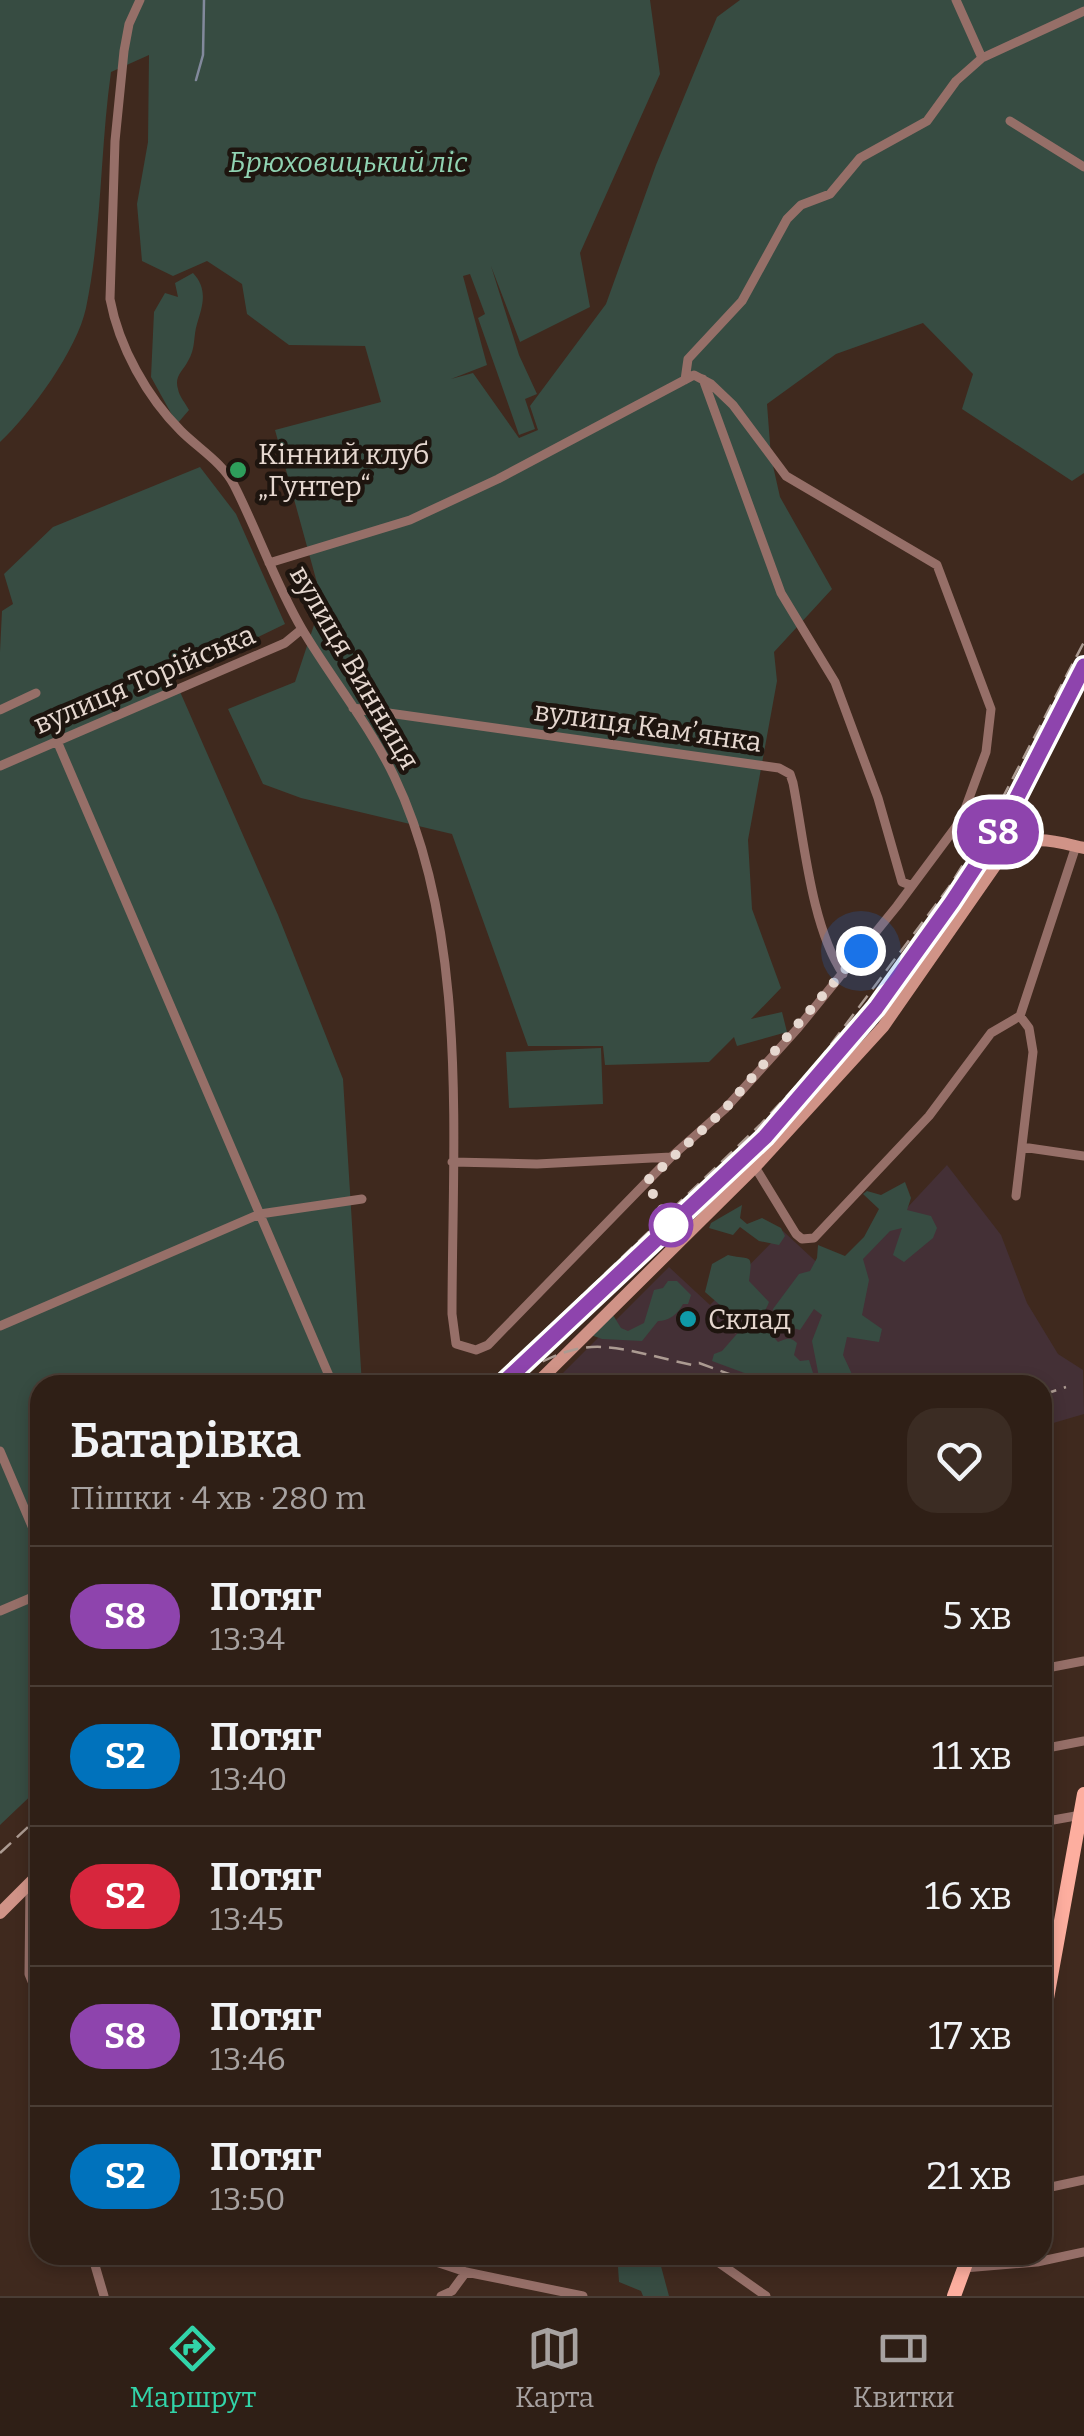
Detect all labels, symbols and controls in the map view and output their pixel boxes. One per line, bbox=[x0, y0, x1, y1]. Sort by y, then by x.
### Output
park label: Брюховицький ліс bbox=[229, 146, 468, 179]
place label: Кінний клуб „Гунтер“ bbox=[258, 438, 429, 503]
marker: Кінний клуб „Гунтер“ bbox=[227, 459, 249, 481]
street label: вулиця Винниця bbox=[283, 560, 426, 775]
street label: вулиця Торійська bbox=[29, 618, 260, 741]
street label: вулиця Камʼянка bbox=[532, 694, 764, 759]
line badge: S8 bbox=[953, 800, 1043, 864]
text: S8 bbox=[977, 811, 1019, 853]
your location bbox=[836, 926, 886, 976]
unlabelled marker bbox=[650, 1204, 692, 1246]
place label: Склад bbox=[708, 1303, 791, 1336]
marker: Склад bbox=[677, 1308, 699, 1330]
button: heart bbox=[907, 1408, 1012, 1513]
text: Батарівка bbox=[70, 1412, 301, 1470]
text: Пішки · 4 хв · 280 m bbox=[70, 1479, 366, 1517]
text: Потяг bbox=[210, 1574, 322, 1620]
text: 5 хв bbox=[942, 1593, 1012, 1639]
text: S8 bbox=[104, 1595, 146, 1637]
text: 13:34 bbox=[210, 1620, 285, 1658]
text: Потяг bbox=[210, 1714, 322, 1760]
text: 11 хв bbox=[932, 1733, 1012, 1779]
text: S2 bbox=[105, 1735, 145, 1777]
text: 13:40 bbox=[210, 1760, 287, 1798]
text: Потяг bbox=[210, 1854, 322, 1900]
text: 16 хв bbox=[925, 1873, 1012, 1919]
text: S2 bbox=[105, 1875, 145, 1917]
text: 13:45 bbox=[210, 1900, 284, 1938]
text: Потяг bbox=[210, 1994, 322, 2040]
text: 17 хв bbox=[928, 2013, 1012, 2059]
text: S8 bbox=[104, 2015, 146, 2057]
text: 13:46 bbox=[210, 2040, 285, 2078]
text: Потяг bbox=[210, 2134, 322, 2180]
text: 21 хв bbox=[926, 2153, 1012, 2199]
text: S2 bbox=[105, 2155, 145, 2197]
text: 13:50 bbox=[210, 2180, 286, 2218]
tab: Маршрут bbox=[129, 2321, 256, 2414]
tab: Карта bbox=[515, 2321, 594, 2414]
tab: Квитки bbox=[853, 2321, 955, 2414]

